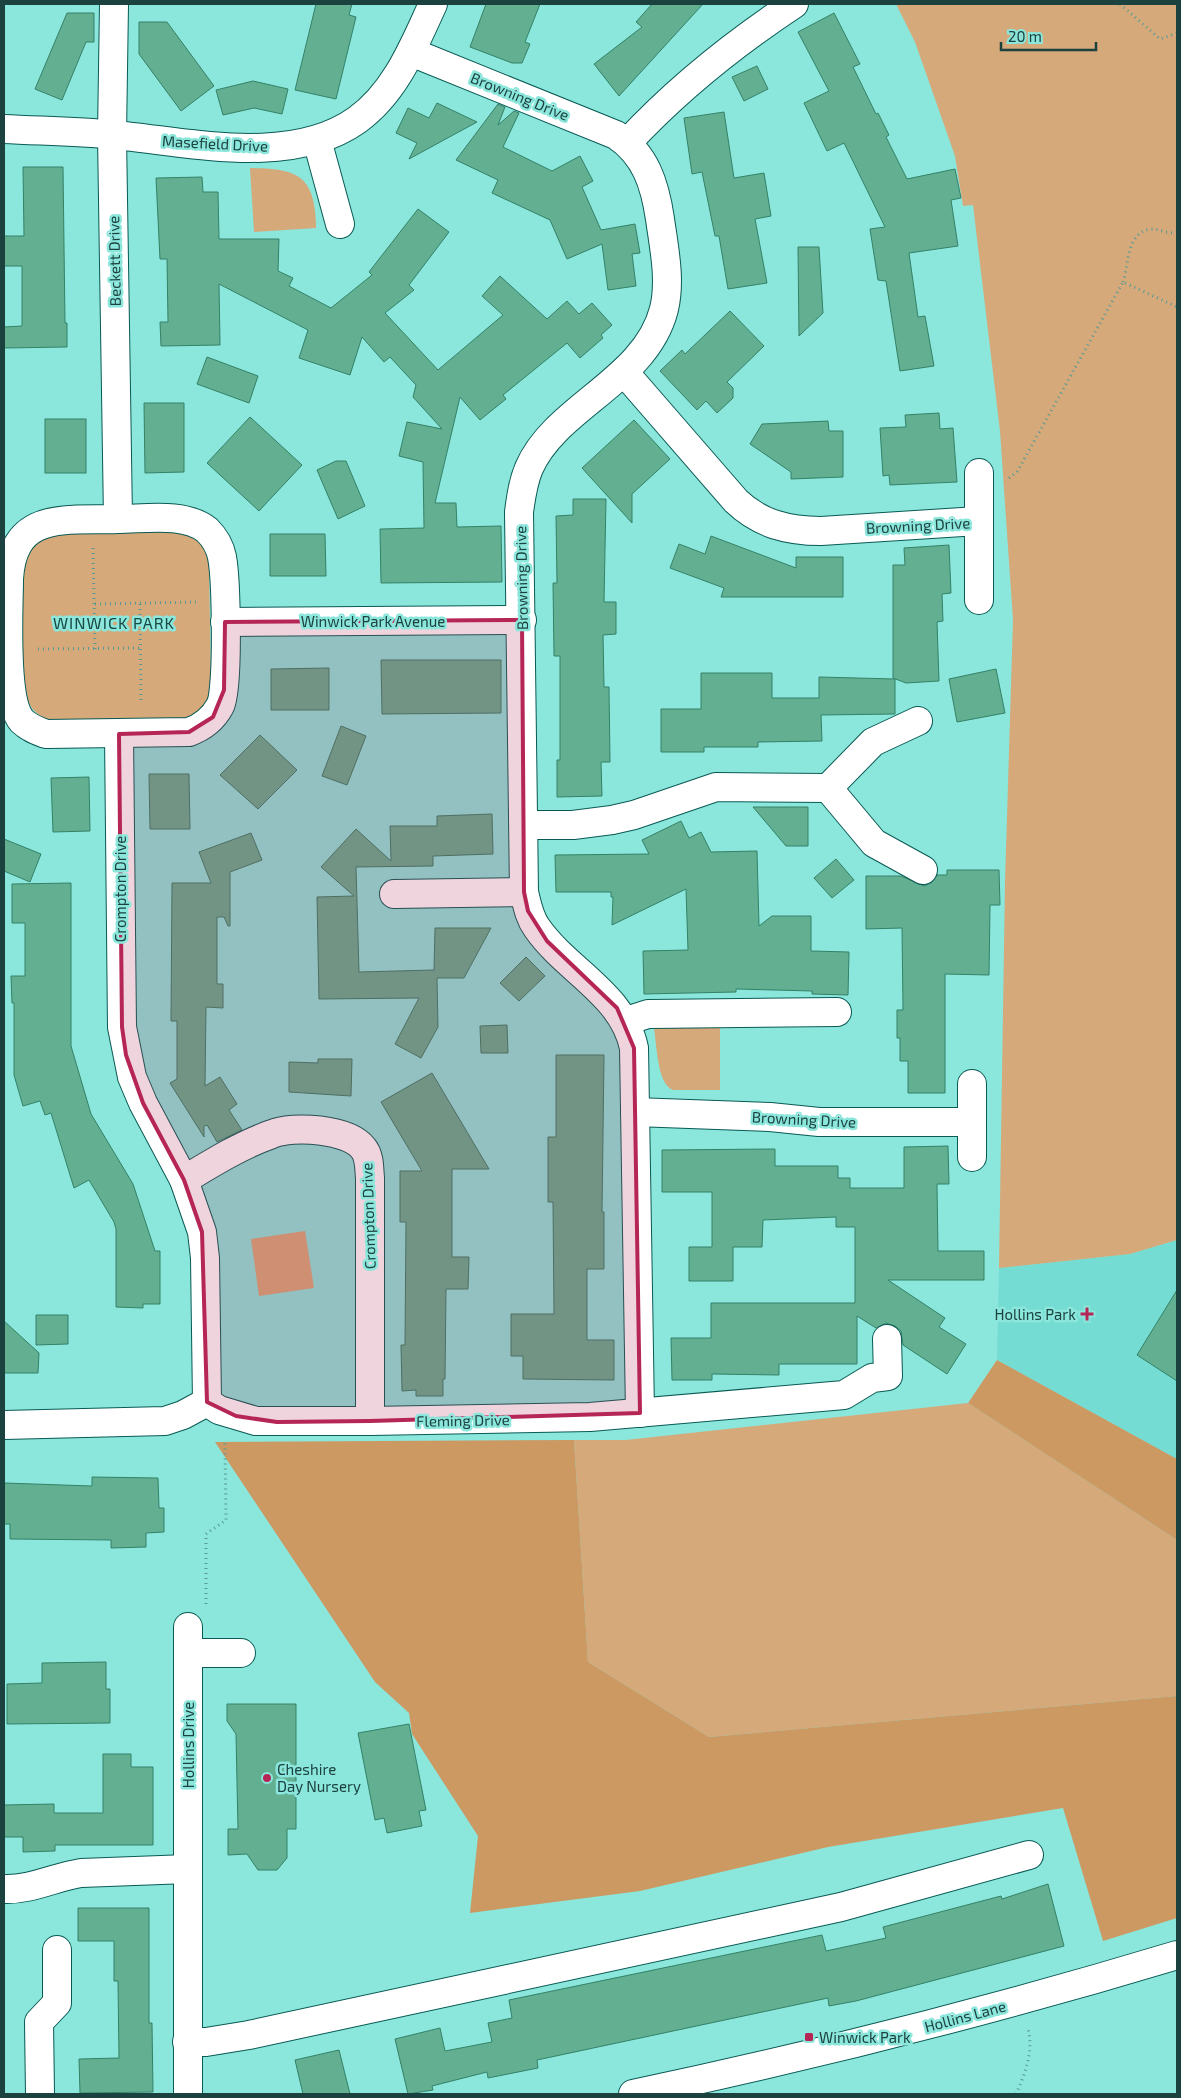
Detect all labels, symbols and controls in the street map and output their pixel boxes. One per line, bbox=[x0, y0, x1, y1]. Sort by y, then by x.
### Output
scale bar bbox=[1001, 20, 1096, 52]
text: 20 m bbox=[1008, 27, 1042, 45]
street label: Browning Drive bbox=[468, 68, 572, 124]
street label: Masefield Drive bbox=[161, 131, 269, 155]
street label: Beckett Drive bbox=[104, 216, 124, 306]
street label: Browning Drive bbox=[865, 513, 971, 537]
street label: Browning Drive bbox=[511, 526, 531, 630]
street label: Winwick Park Avenue bbox=[301, 612, 445, 630]
district label: WINWICK PARK bbox=[53, 613, 175, 632]
street label: Crompton Drive bbox=[111, 836, 129, 942]
street label: Browning Drive bbox=[751, 1107, 857, 1131]
street label: Crompton Drive bbox=[357, 1162, 379, 1270]
place label: Hollins Park bbox=[994, 1305, 1076, 1323]
marker: Hollins Park bbox=[1080, 1307, 1094, 1321]
street label: Fleming Drive bbox=[416, 1410, 510, 1430]
street label: Hollins Drive bbox=[179, 1702, 197, 1788]
place label: Cheshire Day Nursery bbox=[277, 1760, 361, 1795]
marker: Cheshire Day Nursery bbox=[261, 1772, 273, 1784]
street label: Hollins Lane bbox=[922, 1996, 1008, 2036]
place label: Winwick Park bbox=[819, 2028, 911, 2046]
marker: Winwick Park bbox=[803, 2031, 815, 2043]

